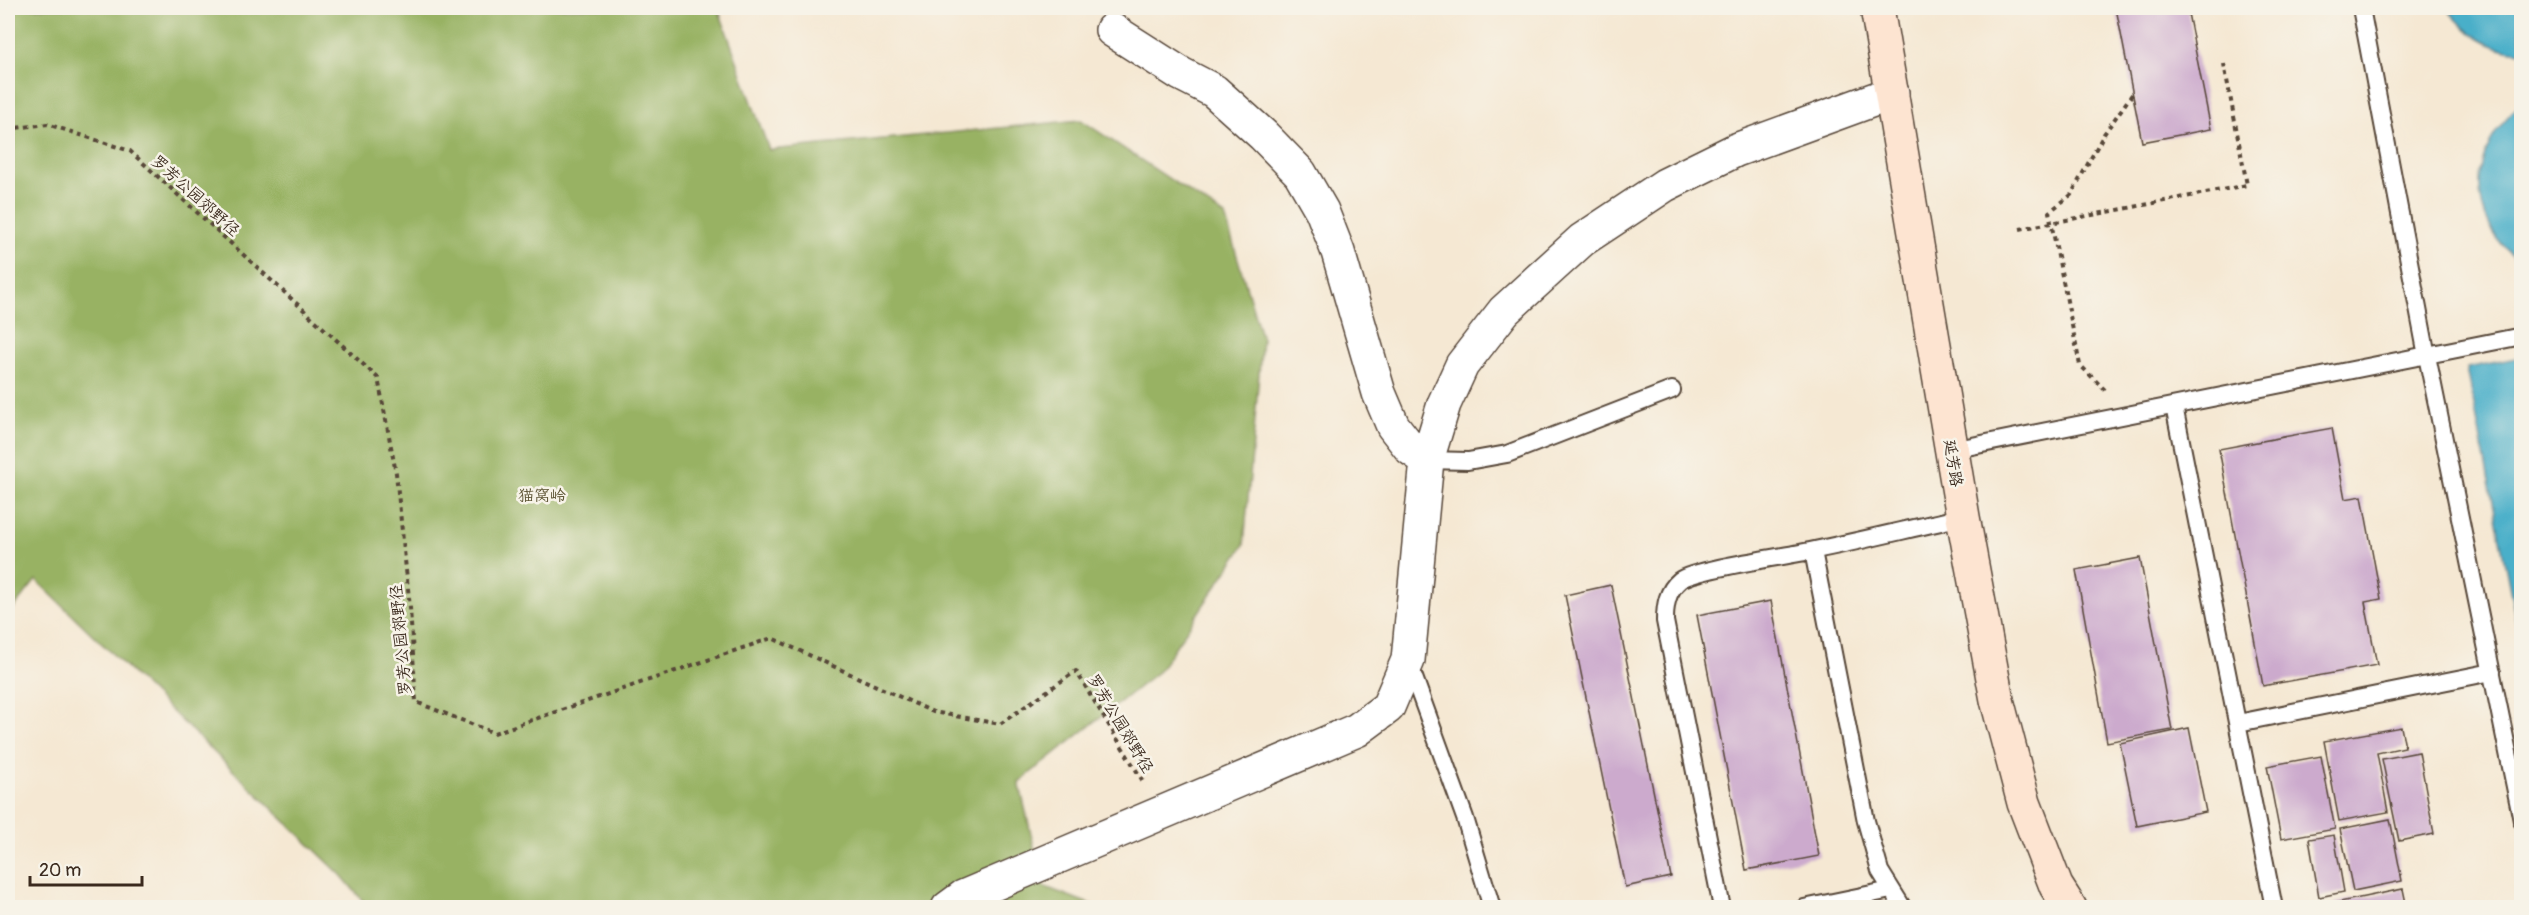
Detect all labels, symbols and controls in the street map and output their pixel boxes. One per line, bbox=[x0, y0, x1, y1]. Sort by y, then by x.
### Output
street label: 罗芳公园郊野径 bbox=[147, 151, 244, 241]
street label: 延芳路 bbox=[1939, 438, 1967, 488]
park label: 猫窝岭 bbox=[518, 486, 566, 506]
street label: 罗芳公园郊野径 bbox=[386, 583, 416, 697]
street label: 罗芳公园郊野径 bbox=[1083, 670, 1158, 777]
scale bar bbox=[30, 849, 142, 887]
text: 20 m bbox=[39, 859, 81, 882]

